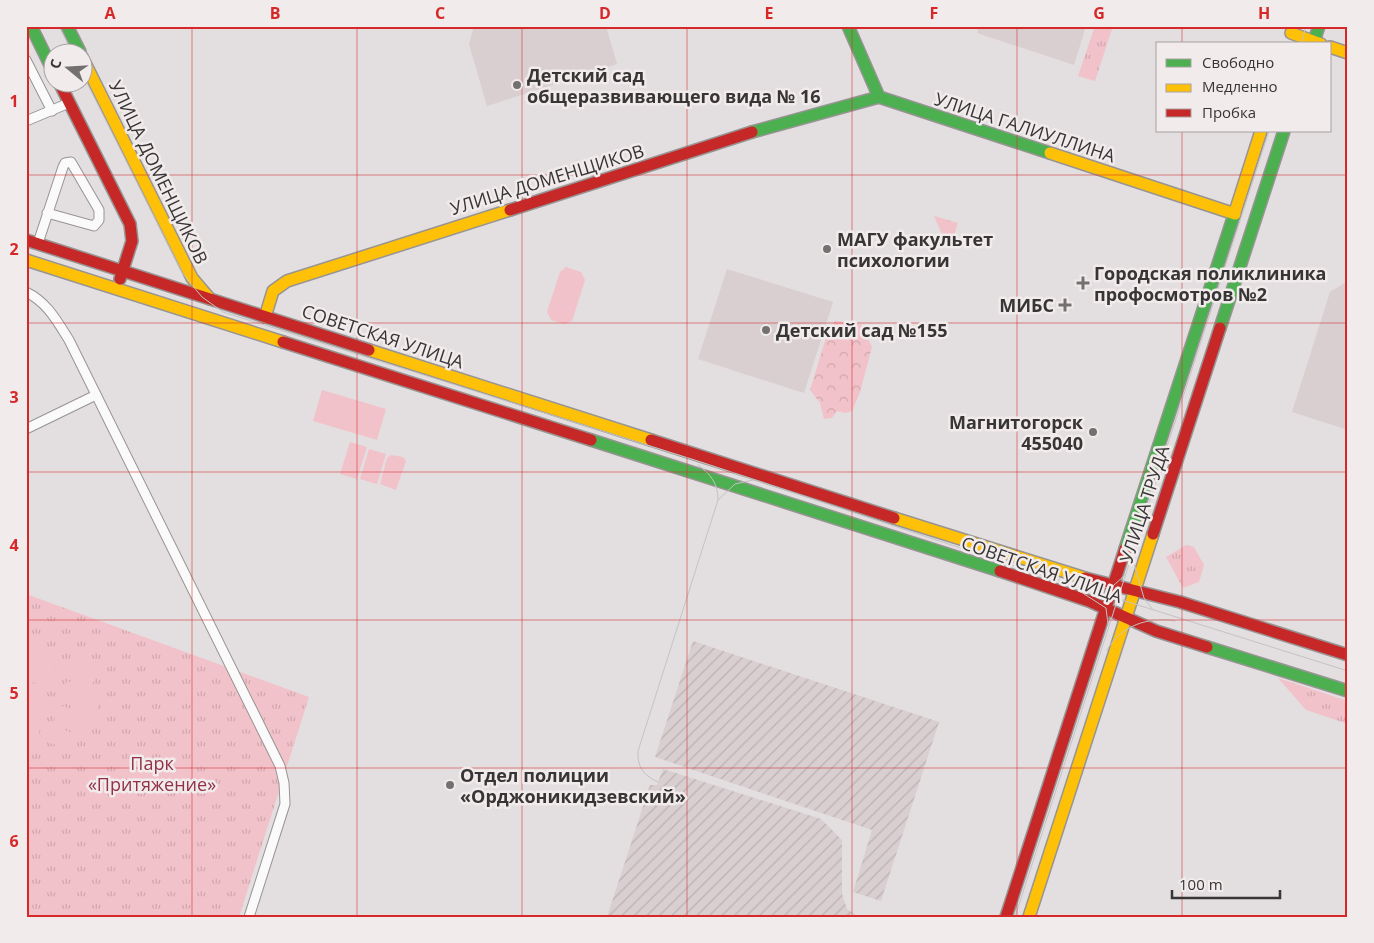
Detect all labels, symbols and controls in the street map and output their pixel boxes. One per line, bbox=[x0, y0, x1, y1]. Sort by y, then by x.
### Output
text: A bbox=[104, 2, 116, 24]
text: B bbox=[270, 2, 280, 24]
text: C bbox=[435, 2, 445, 24]
text: D bbox=[599, 2, 611, 24]
text: E bbox=[765, 2, 774, 24]
text: F bbox=[930, 2, 938, 24]
text: G bbox=[1093, 2, 1105, 24]
text: H bbox=[1258, 2, 1270, 24]
north arrow bbox=[42, 42, 92, 92]
legend bbox=[1156, 42, 1332, 132]
text: Свободно bbox=[1202, 52, 1274, 72]
text: С bbox=[45, 57, 66, 71]
place label: Детский сад общеразвивающего вида № 16 bbox=[527, 63, 821, 108]
street label: УЛИЦА ДОМЕНЩИКОВ bbox=[104, 76, 214, 268]
text: Медленно bbox=[1202, 76, 1278, 96]
marker: Детский сад общеразвивающего вида № 16 bbox=[511, 79, 523, 91]
street label: УЛИЦА ГАЛИУЛЛИНА bbox=[932, 86, 1119, 168]
text: 1 bbox=[9, 90, 19, 112]
text: Пробка bbox=[1202, 102, 1256, 122]
street label: УЛИЦА ДОМЕНЩИКОВ bbox=[447, 138, 647, 220]
place label: МАГУ факультет психологии bbox=[837, 227, 993, 272]
text: 2 bbox=[9, 238, 19, 260]
marker: МАГУ факультет психологии bbox=[821, 243, 833, 255]
place label: Городская поликлиника профосмотров №2 bbox=[1094, 261, 1326, 306]
marker: Городская поликлиника профосмотров №2 bbox=[1076, 276, 1090, 290]
place label: МИБС bbox=[999, 293, 1054, 317]
marker: МИБС bbox=[1058, 298, 1072, 312]
street label: СОВЕТСКАЯ УЛИЦА bbox=[299, 299, 468, 374]
place label: Детский сад №155 bbox=[776, 318, 947, 342]
marker: Детский сад №155 bbox=[760, 324, 772, 336]
text: 3 bbox=[9, 386, 19, 408]
place label: Магнитогорск 455040 bbox=[949, 410, 1084, 455]
marker: Магнитогорск 455040 bbox=[1087, 426, 1099, 438]
street label: УЛИЦА ТРУДА bbox=[1114, 442, 1175, 566]
street label: СОВЕТСКАЯ УЛИЦА bbox=[958, 530, 1126, 608]
text: 4 bbox=[9, 534, 19, 556]
text: 5 bbox=[9, 682, 19, 704]
park label: Парк «Притяжение» bbox=[88, 751, 216, 796]
place label: Отдел полиции «Орджоникидзевский» bbox=[460, 763, 686, 808]
marker: Отдел полиции «Орджоникидзевский» bbox=[444, 779, 456, 791]
text: 6 bbox=[9, 830, 19, 852]
scale bar bbox=[1172, 868, 1279, 900]
text: 100 m bbox=[1179, 874, 1223, 894]

